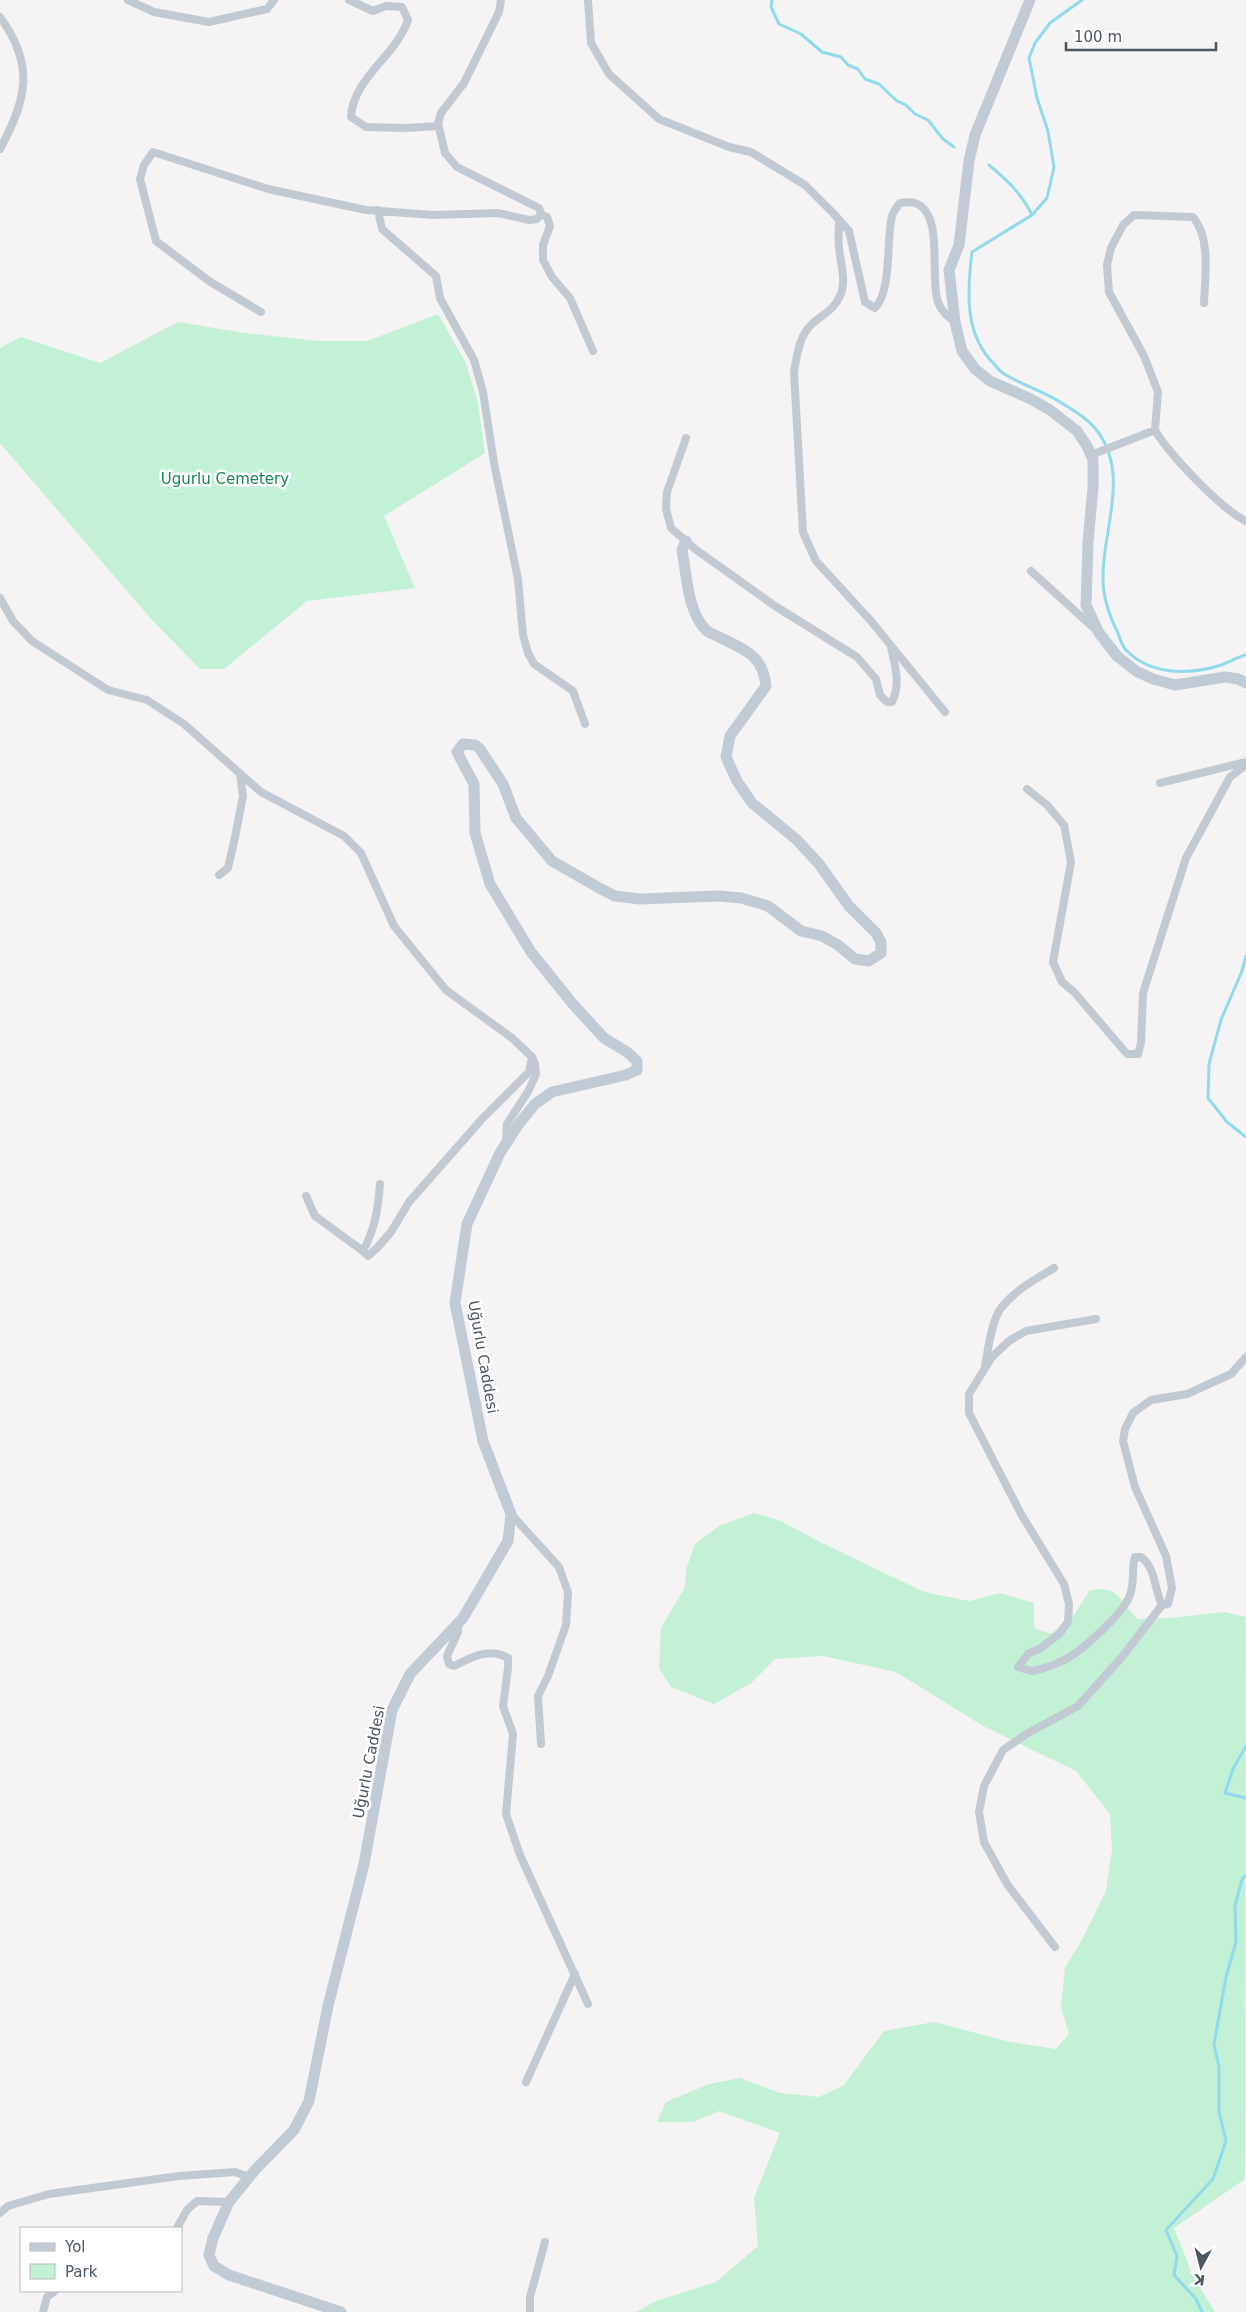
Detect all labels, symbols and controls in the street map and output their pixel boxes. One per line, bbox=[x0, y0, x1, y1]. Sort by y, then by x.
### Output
scale bar bbox=[1066, 20, 1216, 52]
text: 100 m bbox=[1074, 28, 1122, 46]
park label: Ugurlu Cemetery bbox=[161, 470, 289, 488]
street label: Uğurlu Caddesi bbox=[464, 1299, 502, 1415]
street label: Uğurlu Caddesi bbox=[349, 1704, 389, 1820]
legend bbox=[20, 2227, 182, 2292]
text: Yol bbox=[64, 2238, 86, 2256]
north arrow bbox=[1176, 2242, 1226, 2292]
text: Park bbox=[65, 2263, 98, 2281]
text: K bbox=[1192, 2271, 1206, 2289]

